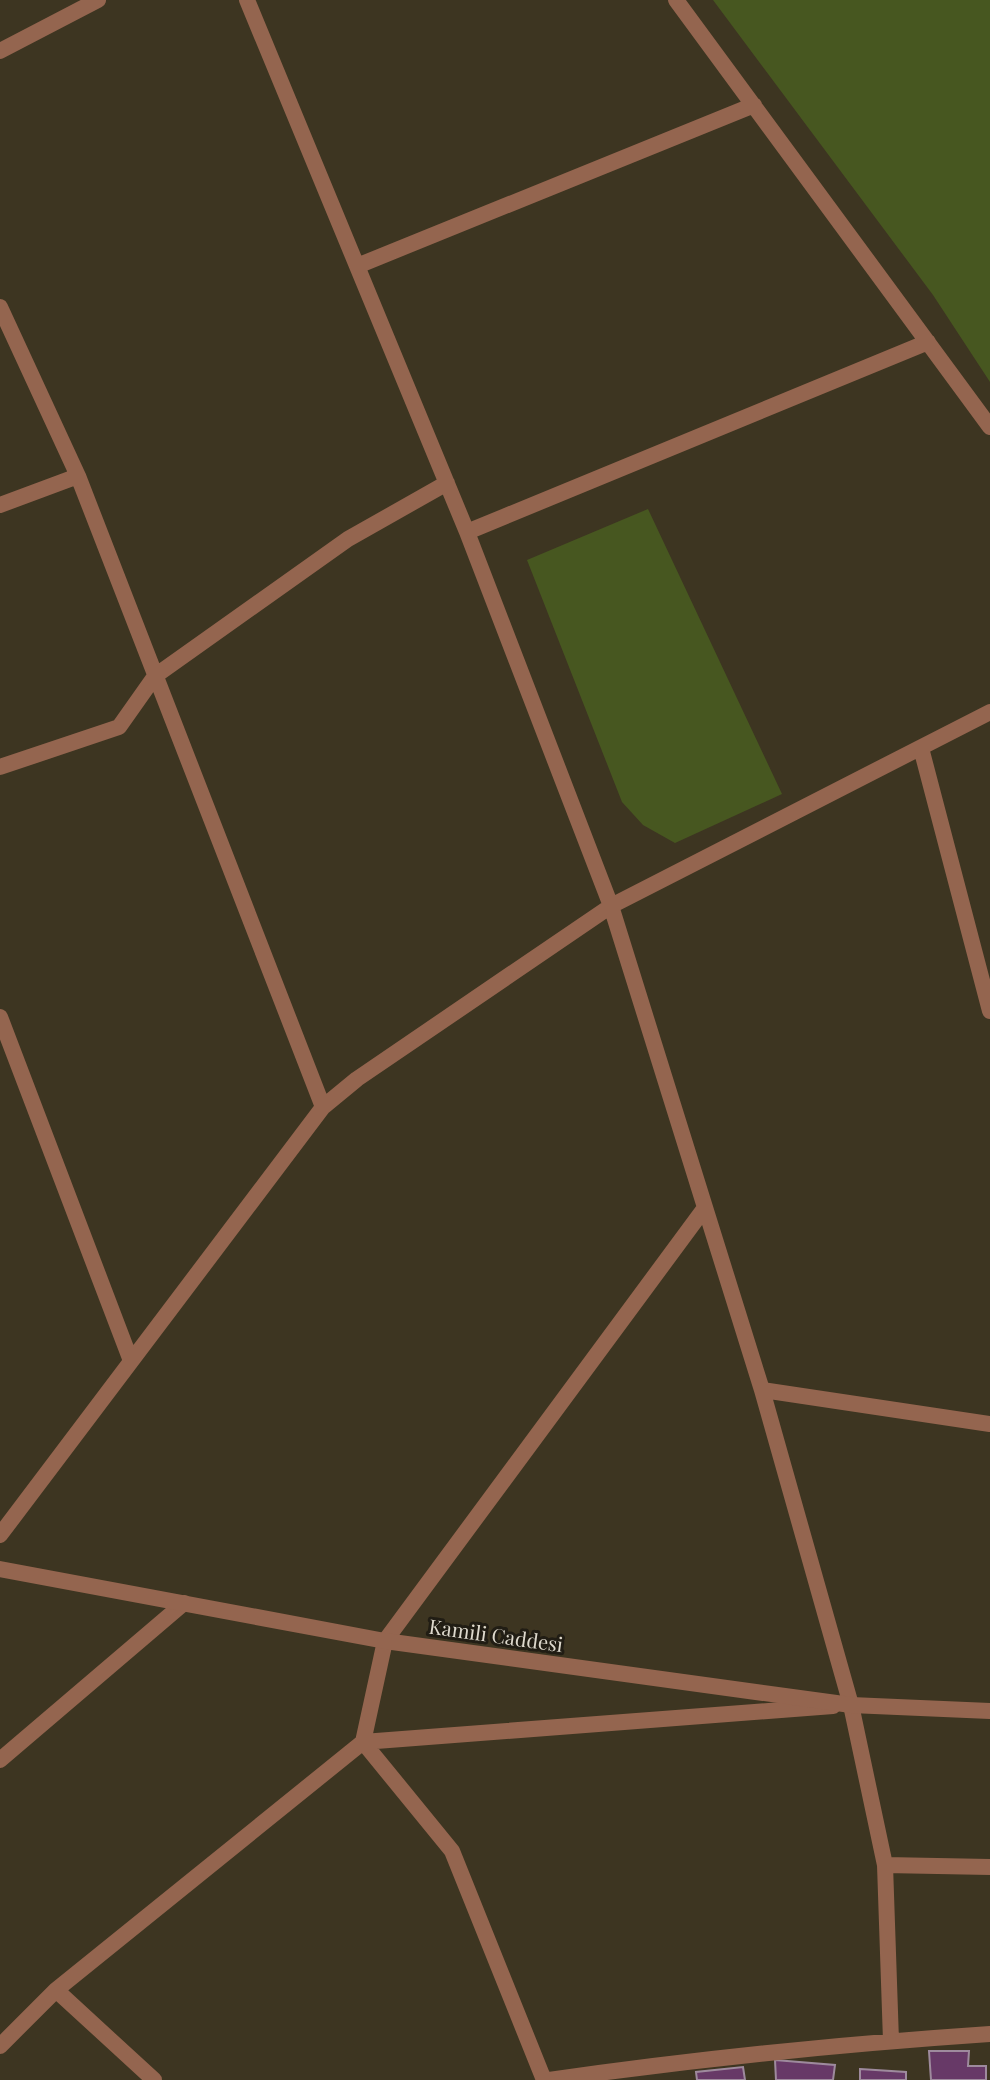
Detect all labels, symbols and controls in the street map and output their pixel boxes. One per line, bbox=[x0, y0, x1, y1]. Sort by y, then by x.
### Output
street label: Kamili Caddesi bbox=[427, 1612, 565, 1657]

